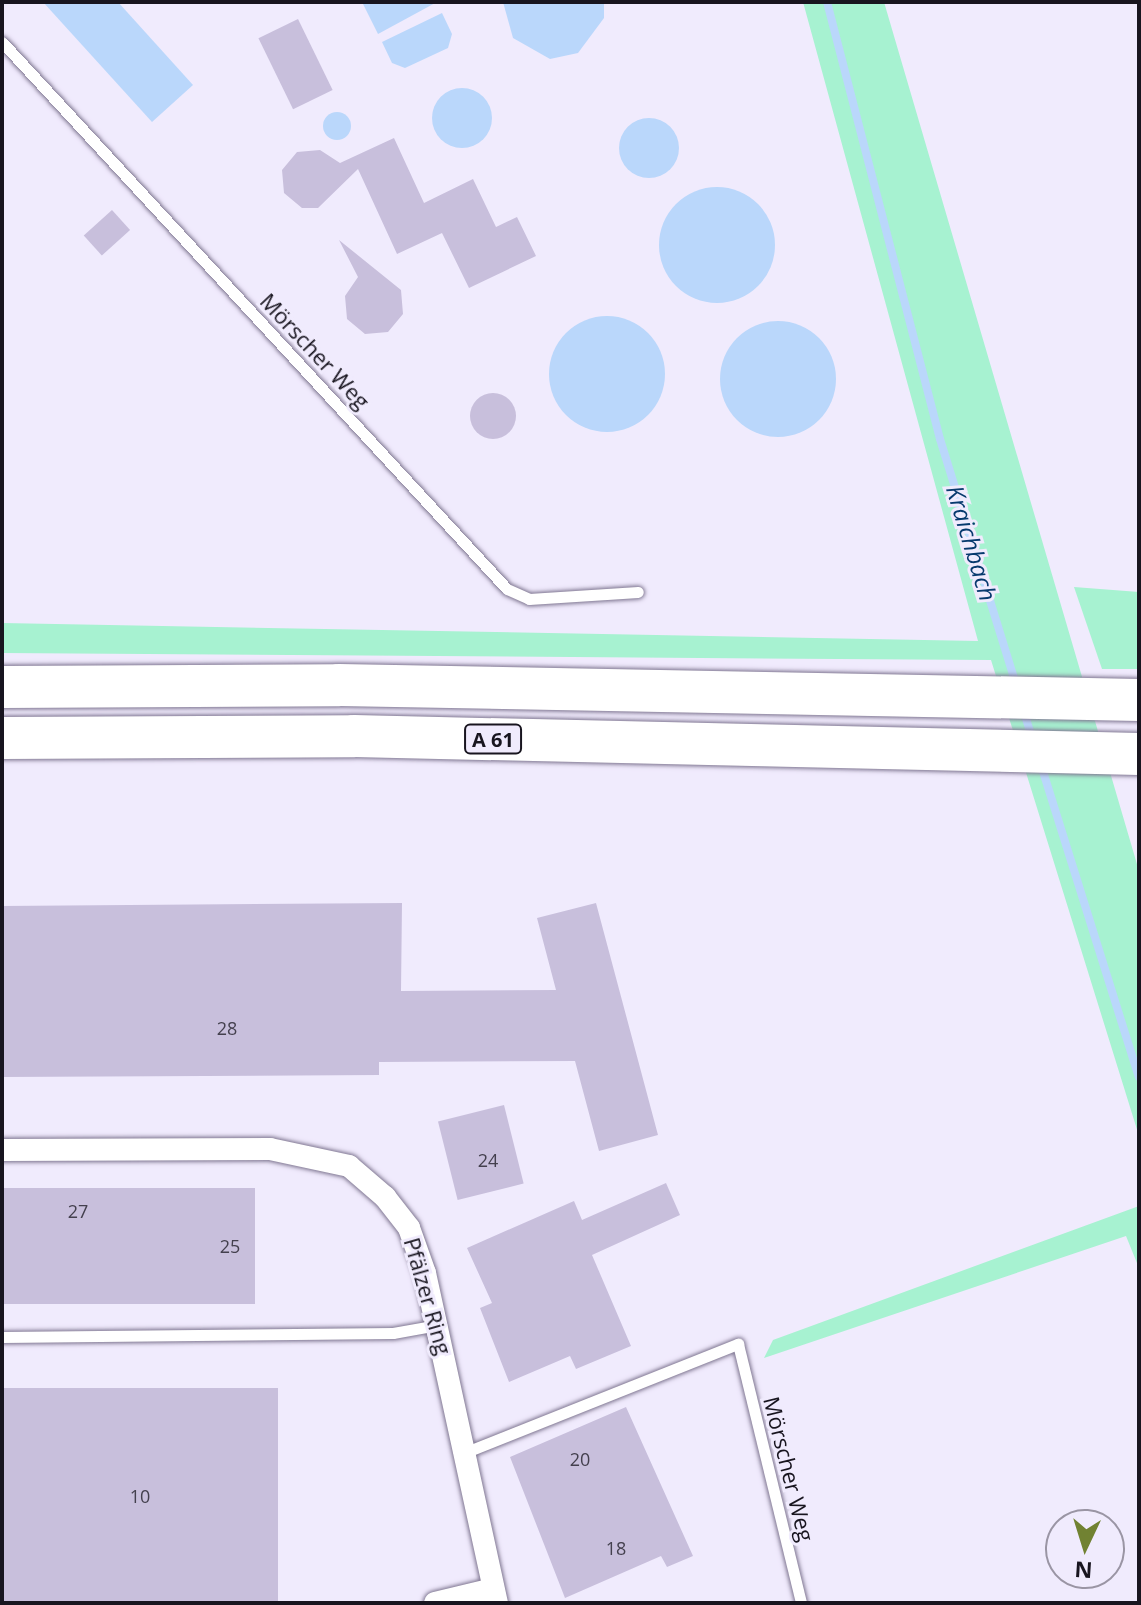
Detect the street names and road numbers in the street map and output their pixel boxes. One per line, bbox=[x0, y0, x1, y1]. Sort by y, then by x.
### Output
street label: Mörscher Weg bbox=[255, 288, 375, 414]
road number: A 61 bbox=[463, 723, 523, 755]
street label: Pfälzer Ring bbox=[399, 1235, 457, 1357]
street label: Mörscher Weg bbox=[758, 1394, 820, 1544]

